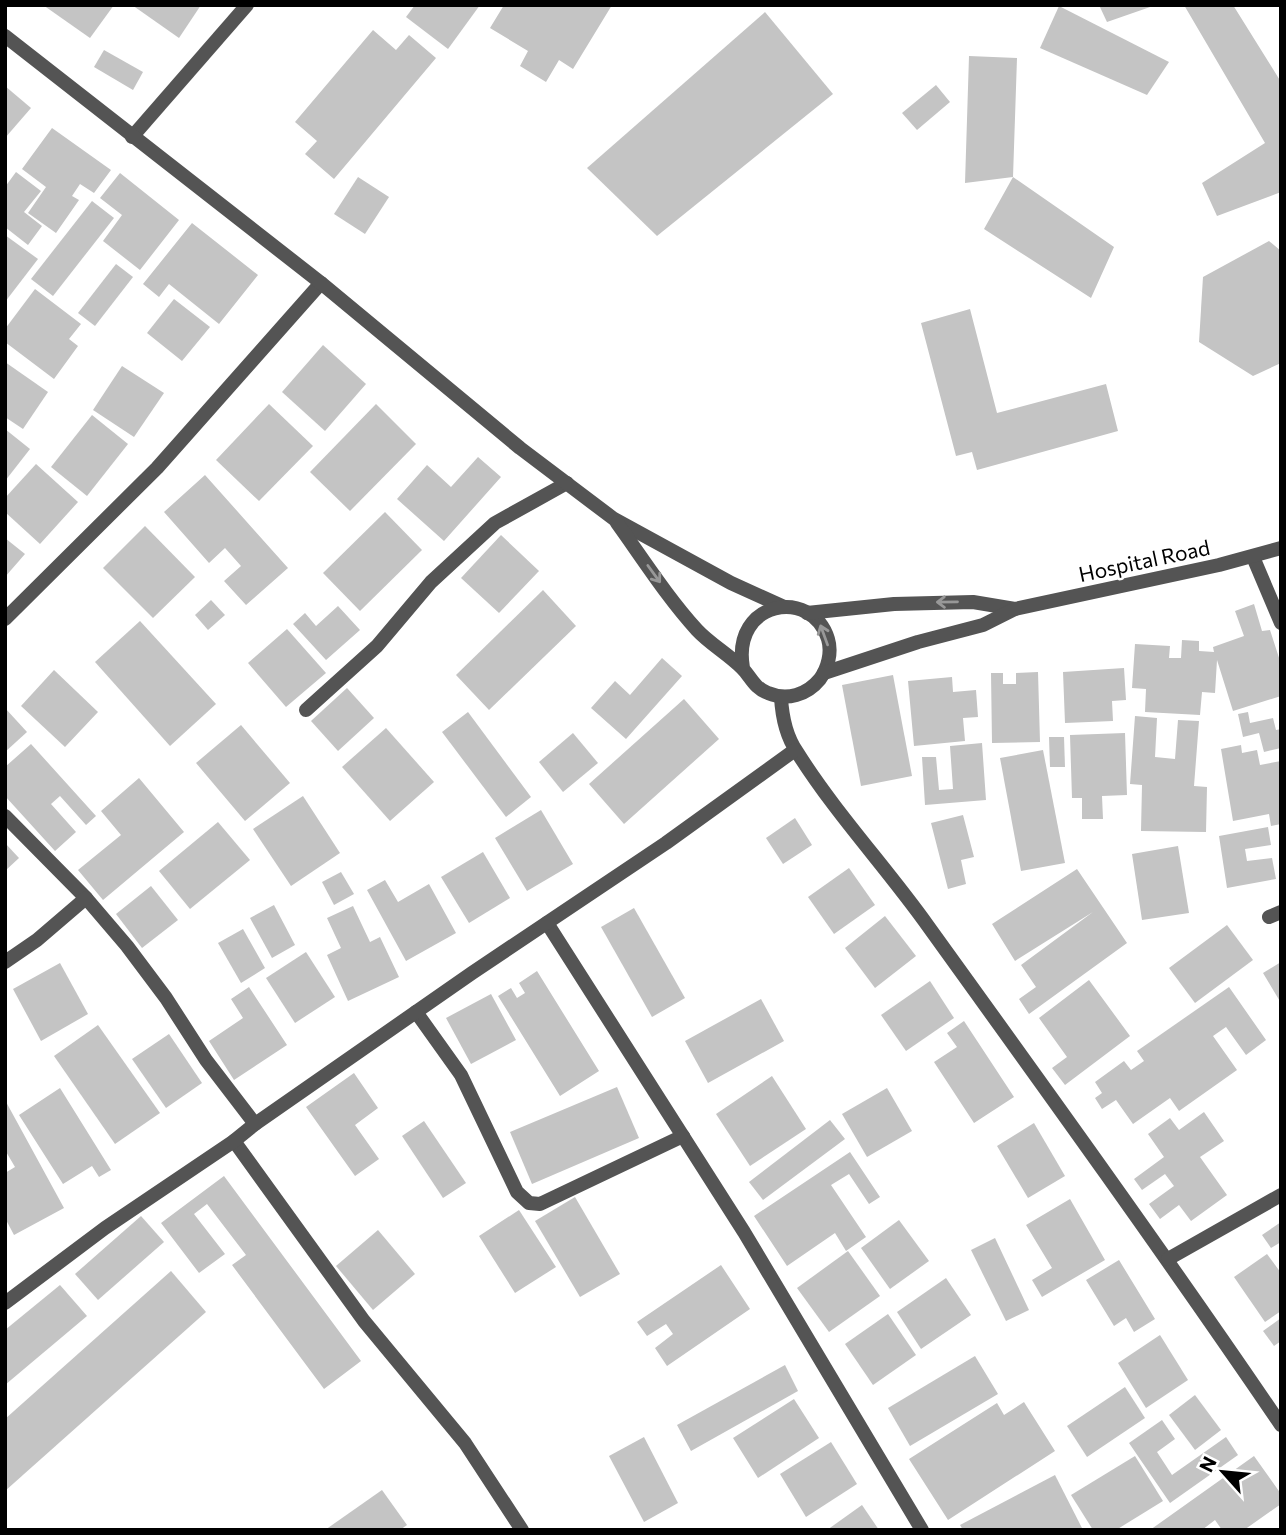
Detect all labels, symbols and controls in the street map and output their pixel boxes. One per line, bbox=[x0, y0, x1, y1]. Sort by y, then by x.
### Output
street label: Hospital Road bbox=[1076, 534, 1212, 586]
one-way arrow bbox=[646, 565, 661, 584]
one-way arrow bbox=[936, 596, 959, 609]
one-way arrow bbox=[817, 625, 830, 646]
north arrow bbox=[1188, 1437, 1258, 1507]
text: N bbox=[1194, 1452, 1221, 1476]

